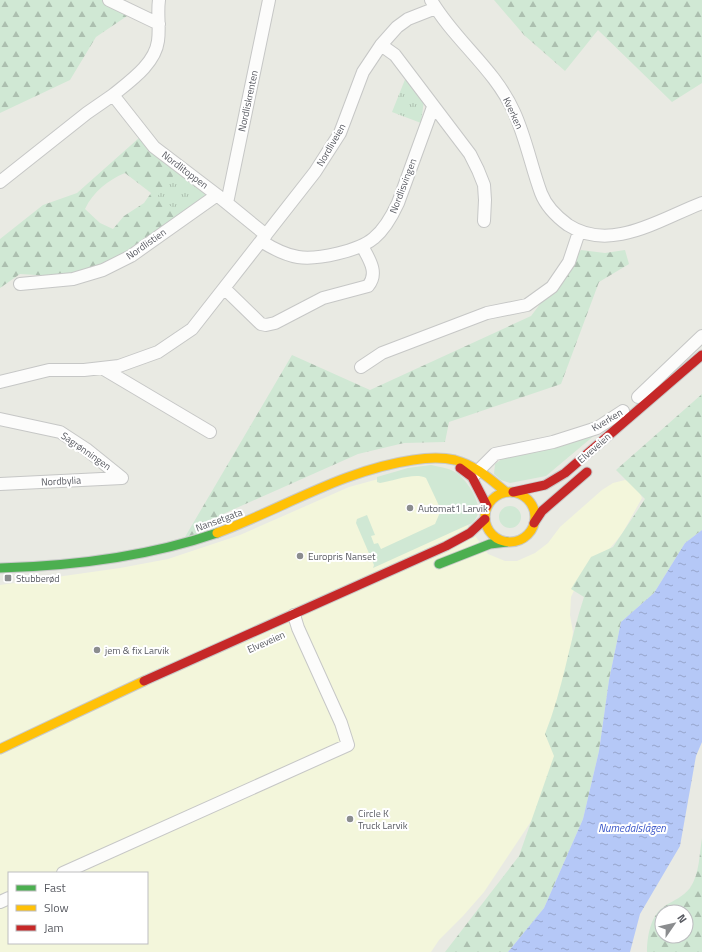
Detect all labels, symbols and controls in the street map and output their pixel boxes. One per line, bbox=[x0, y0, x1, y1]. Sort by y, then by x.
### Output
street label: Nordliskrenten bbox=[234, 69, 262, 133]
street label: Kverken bbox=[499, 95, 527, 131]
street label: Nordliveien bbox=[313, 121, 349, 169]
street label: Nordlitoppen bbox=[159, 147, 211, 193]
street label: Nordlisvingen bbox=[386, 156, 420, 216]
street label: Nordlistien bbox=[123, 225, 169, 263]
street label: Kverken bbox=[589, 405, 625, 435]
street label: Sagrønningen bbox=[58, 428, 114, 474]
street label: Elveveien bbox=[574, 429, 614, 467]
street label: Nordbylia bbox=[41, 472, 81, 490]
place label: Automat1 Larvik bbox=[418, 501, 488, 516]
marker: Automat1 Larvik bbox=[405, 503, 415, 513]
street label: Nansetgata bbox=[193, 505, 245, 535]
place label: Europris Nanset bbox=[308, 549, 376, 564]
marker: Europris Nanset bbox=[295, 551, 305, 561]
place label: Stubberød bbox=[16, 571, 60, 586]
marker: Stubberød bbox=[3, 573, 13, 583]
street label: Elveveien bbox=[245, 627, 287, 657]
place label: jem & fix Larvik bbox=[104, 643, 169, 658]
marker: jem & fix Larvik bbox=[92, 645, 102, 655]
place label: Circle K Truck Larvik bbox=[358, 806, 408, 833]
marker: Circle K Truck Larvik bbox=[345, 814, 355, 824]
water label: Numedalslågen bbox=[598, 820, 666, 836]
legend bbox=[8, 872, 148, 944]
text: Fast bbox=[44, 878, 67, 897]
text: Slow bbox=[44, 898, 69, 917]
north arrow bbox=[654, 904, 694, 944]
text: N bbox=[674, 911, 691, 926]
text: Jam bbox=[44, 918, 64, 937]

